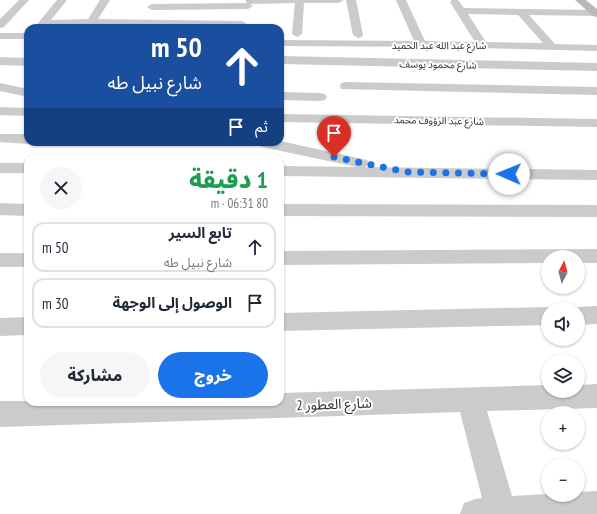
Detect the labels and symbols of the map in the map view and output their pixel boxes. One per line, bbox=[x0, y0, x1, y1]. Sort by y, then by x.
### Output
street label: شارع عبد الله عبد الحميد bbox=[392, 39, 486, 53]
street label: شارع محمود يوسف bbox=[399, 57, 477, 73]
street label: شارع عبد الرؤوف محمد bbox=[394, 113, 484, 129]
pin bbox=[317, 116, 351, 157]
position arrow bbox=[488, 153, 530, 195]
north arrow bbox=[541, 250, 585, 294]
street label: شارع العطور 2 bbox=[296, 394, 372, 416]

